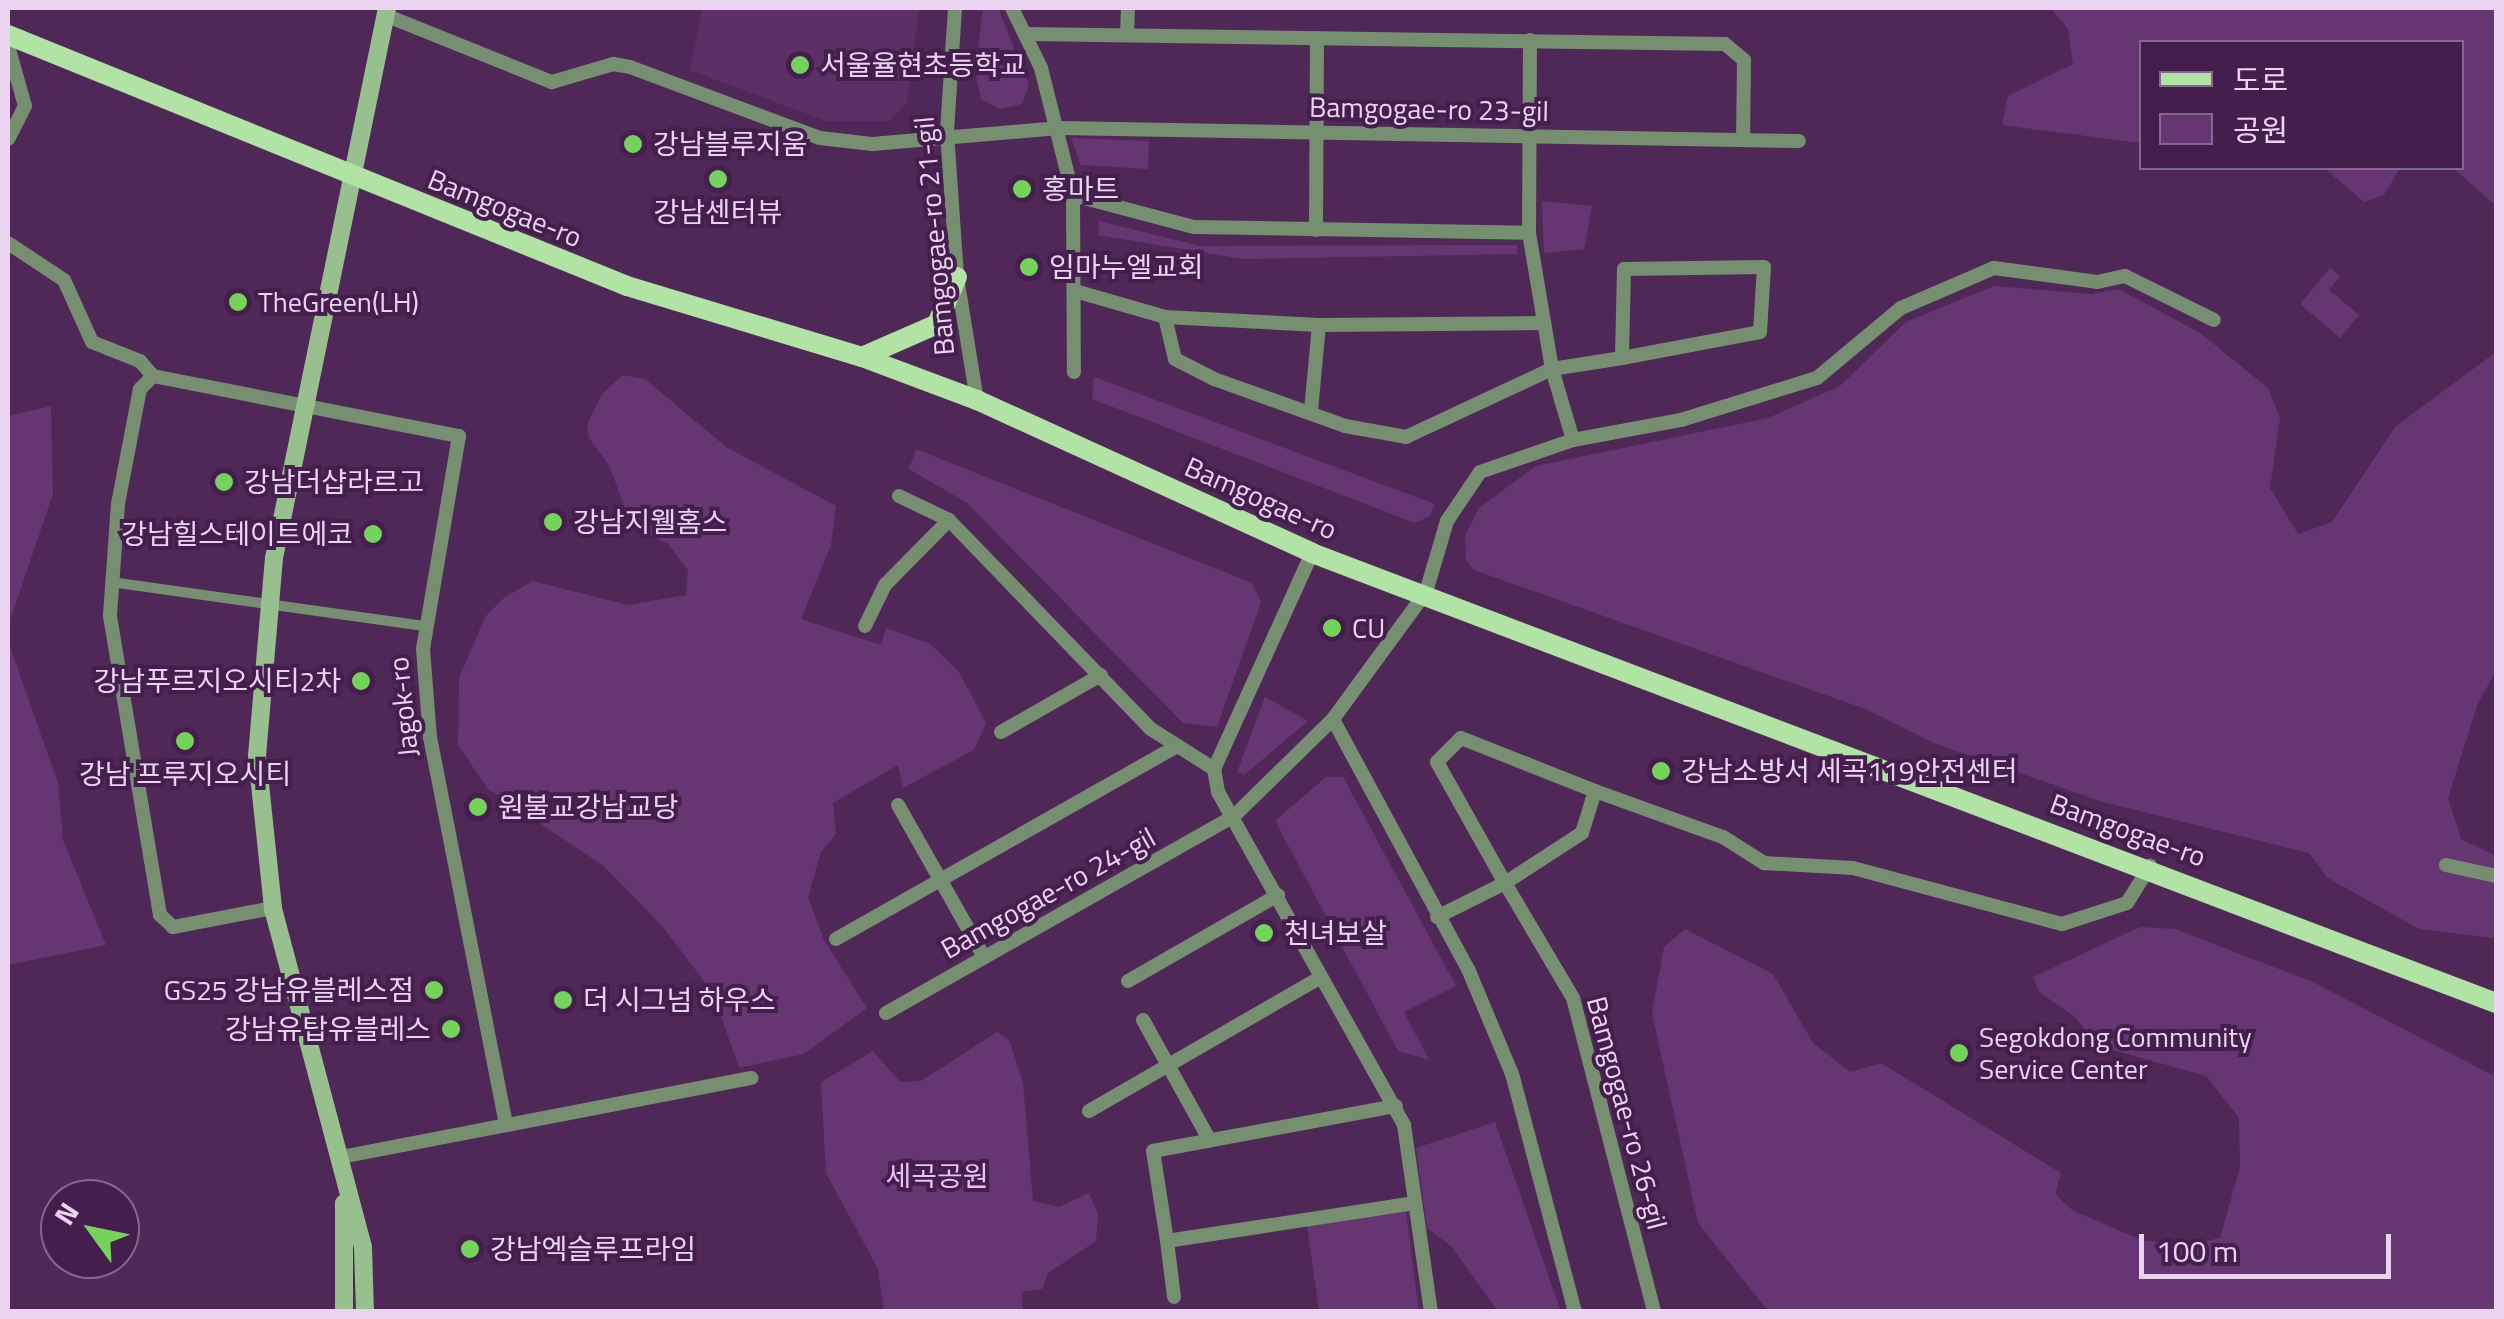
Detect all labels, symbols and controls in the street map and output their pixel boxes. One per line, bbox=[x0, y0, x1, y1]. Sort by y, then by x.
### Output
legend bbox=[2139, 40, 2464, 170]
place label: 서울율현초등학교 bbox=[820, 48, 1026, 82]
marker: 서울율현초등학교 bbox=[789, 54, 811, 76]
text: 도로 bbox=[2233, 57, 2288, 103]
street label: Bamgogae-ro 23-gil bbox=[1309, 90, 1549, 128]
text: 공원 bbox=[2233, 107, 2288, 153]
street label: Bamgogae-ro 21-gil bbox=[907, 115, 961, 357]
place label: 강남블루지움 bbox=[653, 127, 808, 161]
marker: 강남블루지움 bbox=[622, 133, 644, 155]
street label: Bamgogae-ro bbox=[423, 162, 587, 254]
marker: 강남센터뷰 bbox=[707, 168, 729, 190]
place label: 홍마트 bbox=[1042, 172, 1119, 206]
marker: 홍마트 bbox=[1011, 178, 1033, 200]
place label: 강남센터뷰 bbox=[654, 195, 782, 229]
place label: 임마누엘교회 bbox=[1049, 250, 1204, 284]
marker: 임마누엘교회 bbox=[1018, 256, 1040, 278]
place label: TheGreen(LH) bbox=[258, 285, 419, 319]
marker: TheGreen(LH) bbox=[227, 291, 249, 313]
street label: Bamgogae-ro bbox=[1180, 450, 1342, 546]
place label: 강남더샵라르고 bbox=[244, 465, 424, 499]
marker: 강남더샵라르고 bbox=[213, 471, 235, 493]
place label: 강남지웰홈스 bbox=[573, 505, 728, 539]
marker: 강남지웰홈스 bbox=[542, 511, 564, 533]
place label: 강남힐스테이트에코 bbox=[121, 517, 353, 551]
marker: 강남힐스테이트에코 bbox=[362, 523, 384, 545]
place label: CU bbox=[1352, 611, 1385, 645]
marker: CU bbox=[1321, 617, 1343, 639]
street label: Jagok-ro bbox=[381, 655, 425, 759]
place label: 강남푸르지오시티2차 bbox=[93, 664, 341, 698]
marker: 강남푸르지오시티2차 bbox=[350, 670, 372, 692]
marker: 강남 프루지오시티 bbox=[174, 730, 196, 752]
place label: 강남소방서 세곡119안전센터 bbox=[1681, 754, 2018, 788]
place label: 강남 프루지오시티 bbox=[79, 757, 291, 791]
marker: 강남소방서 세곡119안전센터 bbox=[1650, 760, 1672, 782]
street label: Bamgogae-ro bbox=[2046, 786, 2210, 874]
place label: 원불교강남교당 bbox=[498, 790, 678, 824]
marker: 원불교강남교당 bbox=[467, 796, 489, 818]
street label: Bamgogae-ro 24-gil bbox=[935, 820, 1161, 966]
place label: 천녀보살 bbox=[1284, 916, 1387, 950]
marker: 천녀보살 bbox=[1253, 922, 1275, 944]
place label: GS25 강남유블레스점 bbox=[164, 973, 414, 1007]
marker: GS25 강남유블레스점 bbox=[423, 979, 445, 1001]
place label: 더 시그넘 하우스 bbox=[583, 983, 776, 1017]
marker: 더 시그넘 하우스 bbox=[552, 989, 574, 1011]
street label: Bamgogae-ro 26-gil bbox=[1580, 993, 1674, 1233]
place label: 강남유탑유블레스 bbox=[225, 1012, 431, 1046]
marker: 강남유탑유블레스 bbox=[440, 1018, 462, 1040]
place label: Segokdong Community Service Center bbox=[1979, 1020, 2252, 1086]
marker: Segokdong Community Service Center bbox=[1948, 1042, 1970, 1064]
park label: 세곡공원 bbox=[885, 1159, 989, 1193]
north arrow bbox=[40, 1179, 140, 1279]
text: N bbox=[43, 1194, 89, 1233]
scale bar bbox=[2144, 1214, 2396, 1276]
text: 100 m bbox=[2156, 1228, 2238, 1274]
place label: 강남엑슬루프라임 bbox=[490, 1232, 696, 1266]
marker: 강남엑슬루프라임 bbox=[459, 1238, 481, 1260]

